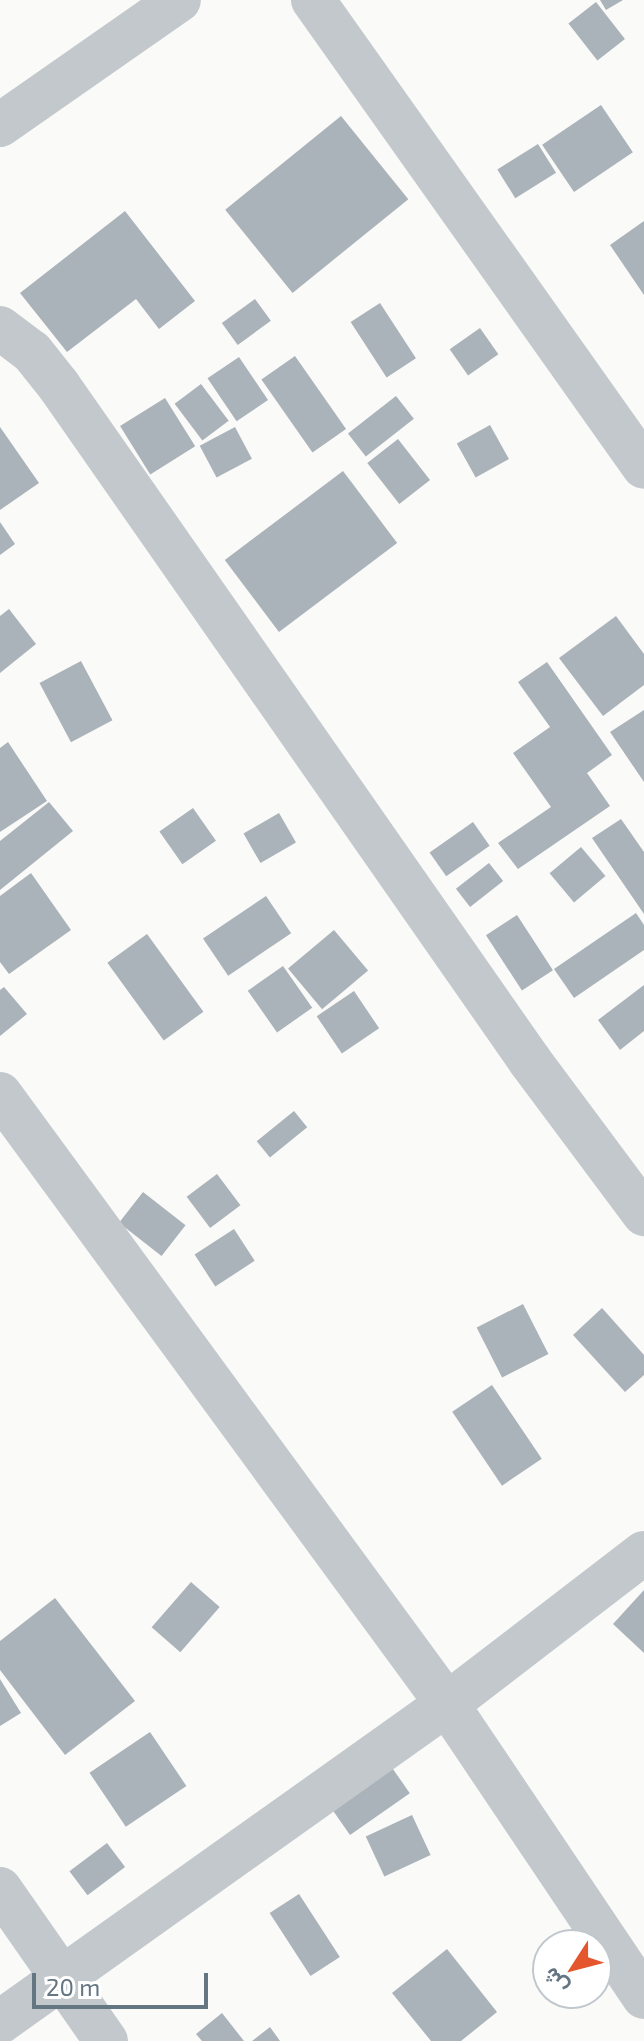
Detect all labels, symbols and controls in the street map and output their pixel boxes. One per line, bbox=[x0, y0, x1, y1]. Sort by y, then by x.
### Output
north arrow bbox=[532, 1929, 612, 2009]
scale bar bbox=[36, 1957, 212, 2007]
text: ش bbox=[536, 1964, 572, 2000]
text: 20 m bbox=[46, 1972, 100, 2001]

